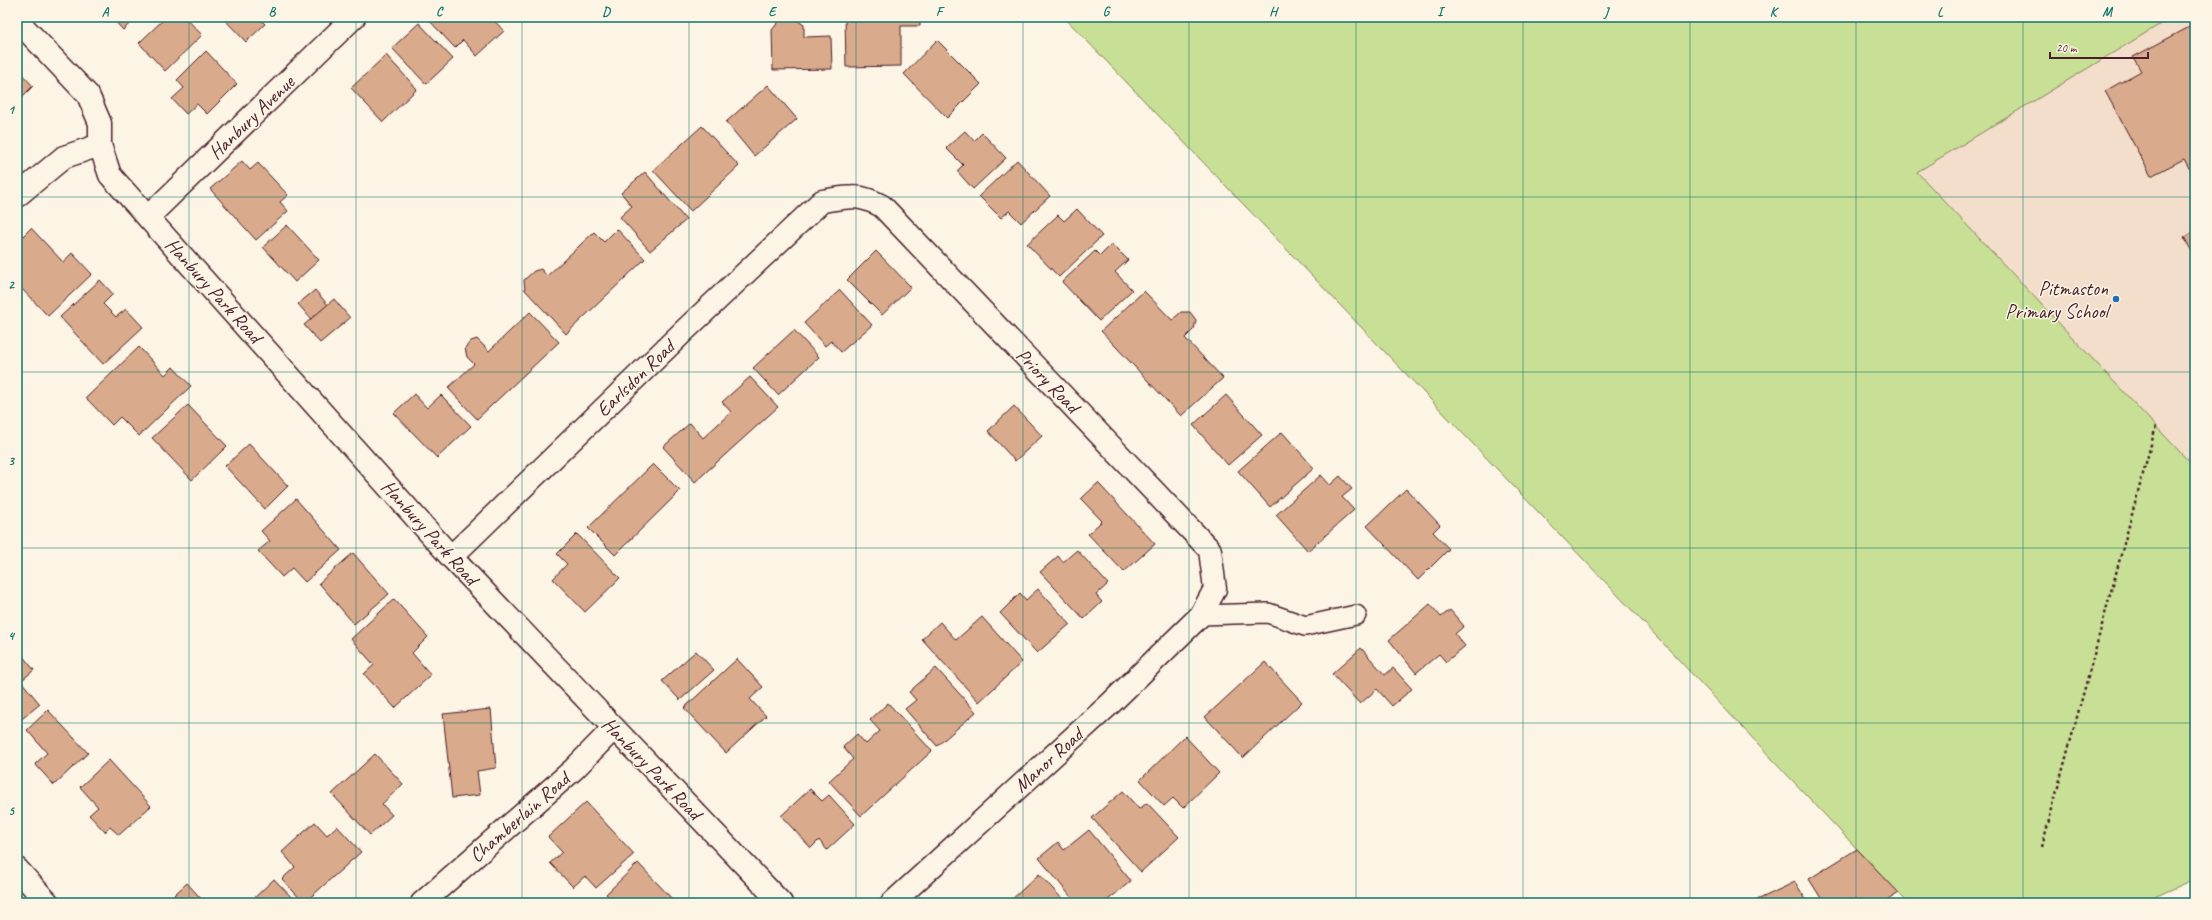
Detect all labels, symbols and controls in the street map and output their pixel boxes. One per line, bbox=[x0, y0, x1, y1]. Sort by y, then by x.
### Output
text: A bbox=[102, 4, 110, 20]
text: B bbox=[269, 4, 277, 20]
text: C bbox=[436, 4, 444, 20]
text: D bbox=[602, 4, 611, 20]
text: E bbox=[769, 4, 778, 20]
text: F bbox=[936, 4, 945, 20]
text: G bbox=[1103, 4, 1111, 20]
text: H bbox=[1269, 4, 1279, 20]
text: I bbox=[1437, 4, 1446, 20]
text: J bbox=[1603, 4, 1610, 20]
text: K bbox=[1770, 4, 1780, 20]
text: L bbox=[1937, 4, 1944, 20]
text: M bbox=[2102, 4, 2113, 20]
scale bar bbox=[2050, 34, 2148, 60]
text: 20 m bbox=[2056, 40, 2078, 56]
street label: Hanbury Avenue bbox=[203, 69, 301, 165]
text: 1 bbox=[8, 102, 16, 118]
street label: Hanbury Park Road bbox=[160, 233, 269, 350]
place label: Pitmaston Primary School bbox=[2005, 276, 2112, 324]
text: 2 bbox=[8, 277, 15, 293]
marker: Pitmaston Primary School bbox=[2111, 294, 2121, 304]
street label: Earlsdon Road bbox=[591, 333, 682, 422]
street label: Priory Road bbox=[1011, 343, 1087, 420]
text: 3 bbox=[8, 453, 15, 469]
street label: Hanbury Park Road bbox=[376, 475, 485, 592]
text: 4 bbox=[8, 628, 16, 644]
street label: Hanbury Park Road bbox=[596, 712, 709, 827]
street label: Manor Road bbox=[1008, 721, 1091, 798]
street label: Chamberlain Road bbox=[464, 765, 577, 868]
text: 5 bbox=[8, 803, 15, 819]

